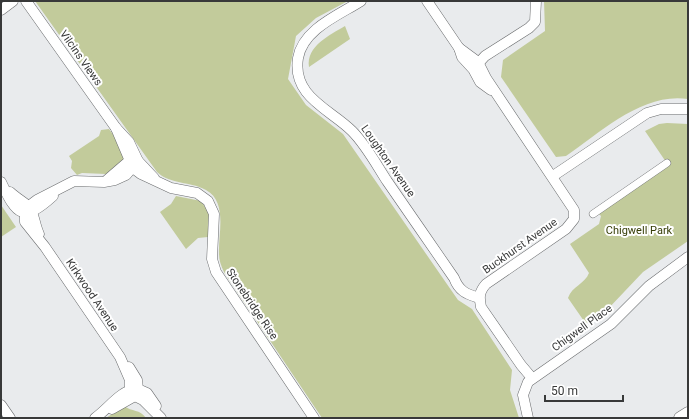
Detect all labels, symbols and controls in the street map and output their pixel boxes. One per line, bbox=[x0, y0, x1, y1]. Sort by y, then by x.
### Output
street label: Vilcins Views bbox=[57, 28, 105, 88]
street label: Loughton Avenue bbox=[358, 122, 418, 200]
street label: Buckhurst Avenue bbox=[480, 215, 560, 277]
park label: Chigwell Park bbox=[606, 224, 673, 237]
street label: Kirkwood Avenue bbox=[63, 256, 121, 334]
street label: Stonebridge Rise bbox=[223, 266, 281, 342]
street label: Chigwell Place bbox=[549, 302, 615, 354]
scale bar bbox=[545, 377, 623, 403]
text: 50 m bbox=[551, 384, 578, 398]

